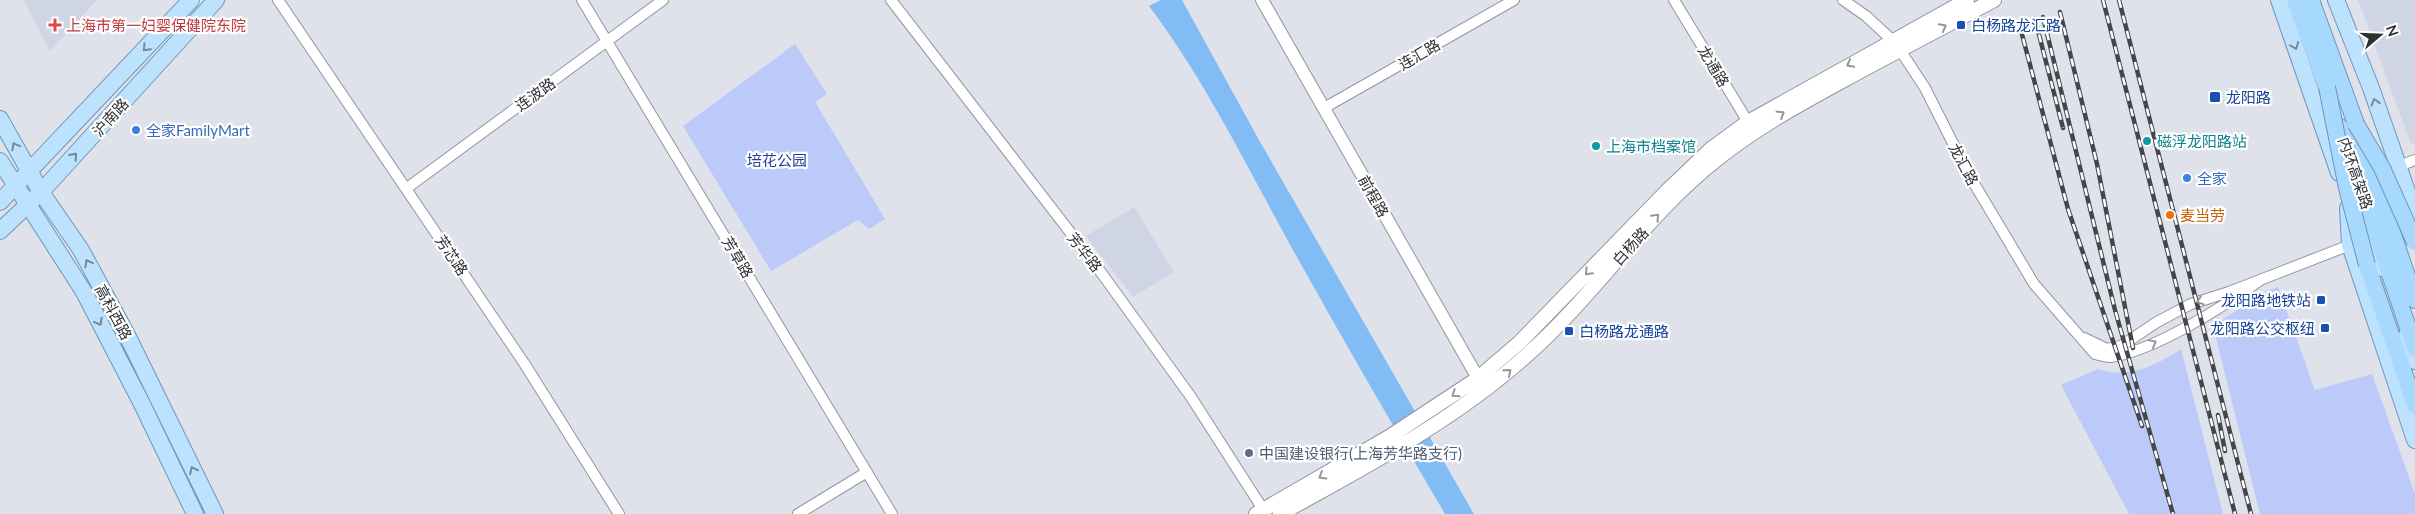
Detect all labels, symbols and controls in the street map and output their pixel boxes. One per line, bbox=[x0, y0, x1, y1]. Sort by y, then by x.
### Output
north arrow bbox=[2355, 10, 2405, 60]
place label: 上海市第一妇婴保健院东院 bbox=[66, 16, 246, 34]
place label: 白杨路龙汇路 bbox=[1971, 16, 2061, 34]
marker: 上海市第一妇婴保健院东院 bbox=[48, 18, 62, 32]
marker: 白杨路龙汇路 bbox=[1955, 19, 1967, 31]
one-way arrow bbox=[1938, 23, 1947, 33]
text: N bbox=[2383, 23, 2403, 38]
street label: 连汇路 bbox=[1395, 35, 1443, 73]
one-way arrow bbox=[2289, 41, 2300, 50]
street label: 龙通路 bbox=[1695, 42, 1733, 90]
one-way arrow bbox=[143, 43, 152, 52]
one-way arrow bbox=[1846, 58, 1855, 68]
street label: 连波路 bbox=[512, 73, 558, 115]
place label: 龙阳路 bbox=[2226, 88, 2271, 106]
marker: 龙阳路 bbox=[2208, 90, 2222, 104]
street label: 沪南路 bbox=[88, 94, 132, 140]
one-way arrow bbox=[2371, 98, 2381, 107]
one-way arrow bbox=[1776, 111, 1785, 121]
place label: 全家FamilyMart bbox=[146, 121, 251, 139]
marker: 全家FamilyMart bbox=[130, 124, 142, 136]
place label: 磁浮龙阳路站 bbox=[2157, 132, 2247, 150]
marker: 磁浮龙阳路站 bbox=[2141, 135, 2153, 147]
street label: 内环高架路 bbox=[2335, 135, 2377, 211]
place label: 上海市档案馆 bbox=[1606, 137, 1696, 155]
marker: 上海市档案馆 bbox=[1590, 140, 1602, 152]
street label: 龙汇路 bbox=[1945, 140, 1983, 188]
one-way arrow bbox=[11, 142, 21, 151]
park label: 培花公园 bbox=[747, 151, 807, 169]
one-way arrow bbox=[68, 153, 77, 162]
place label: 全家 bbox=[2197, 169, 2227, 187]
street label: 前程路 bbox=[1355, 172, 1393, 220]
marker: 全家 bbox=[2181, 172, 2193, 184]
place label: 麦当劳 bbox=[2180, 206, 2225, 224]
marker: 麦当劳 bbox=[2164, 209, 2176, 221]
one-way arrow bbox=[1650, 214, 1659, 223]
street label: 白杨路 bbox=[1608, 223, 1652, 269]
street label: 芳华路 bbox=[1064, 229, 1106, 275]
street label: 芳芯路 bbox=[432, 231, 472, 279]
street label: 芳草路 bbox=[719, 233, 757, 281]
one-way arrow bbox=[84, 259, 94, 268]
one-way arrow bbox=[1585, 267, 1594, 276]
street label: 高科西路 bbox=[92, 281, 136, 343]
place label: 龙阳路地铁站 bbox=[2221, 291, 2311, 309]
marker: 龙阳路地铁站 bbox=[2315, 294, 2327, 306]
one-way arrow bbox=[2196, 296, 2204, 306]
one-way arrow bbox=[93, 317, 103, 326]
place label: 龙阳路公交枢纽 bbox=[2210, 319, 2315, 337]
place label: 白杨路龙通路 bbox=[1579, 322, 1669, 340]
marker: 龙阳路公交枢纽 bbox=[2319, 322, 2331, 334]
marker: 白杨路龙通路 bbox=[1563, 325, 1575, 337]
one-way arrow bbox=[2147, 340, 2156, 350]
one-way arrow bbox=[1502, 369, 1511, 378]
one-way arrow bbox=[1451, 387, 1460, 397]
place label: 中国建设银行(上海芳华路支行) bbox=[1259, 444, 1462, 462]
marker: 中国建设银行(上海芳华路支行) bbox=[1243, 447, 1255, 459]
one-way arrow bbox=[189, 466, 200, 475]
one-way arrow bbox=[1318, 469, 1327, 479]

